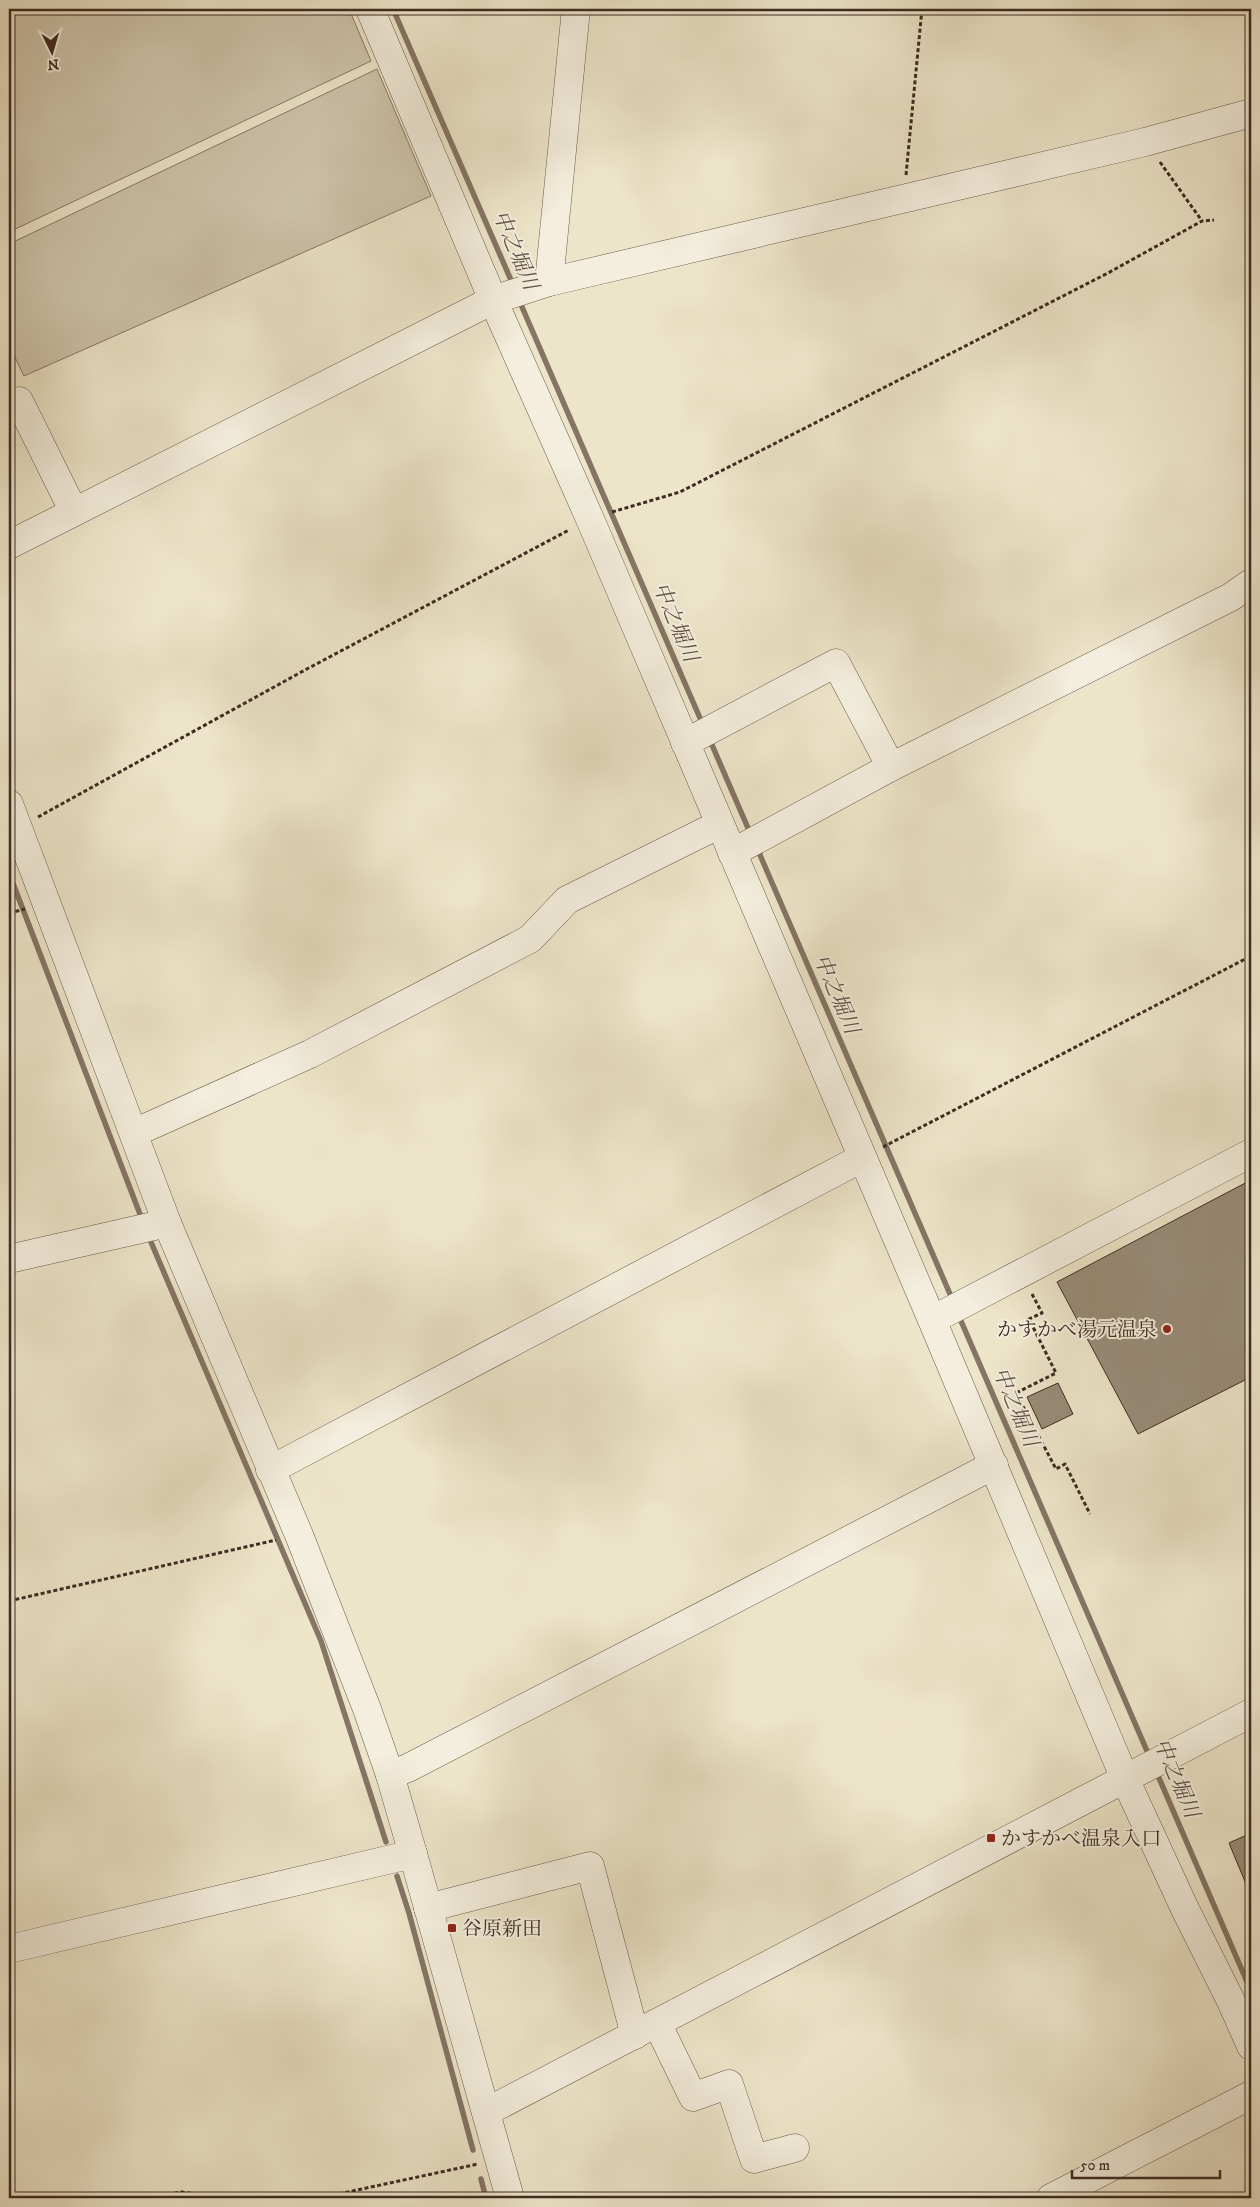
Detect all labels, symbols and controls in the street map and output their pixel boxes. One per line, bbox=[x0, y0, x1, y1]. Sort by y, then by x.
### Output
north arrow bbox=[28, 28, 78, 78]
text: N bbox=[46, 54, 60, 73]
water label: 中之堀川 bbox=[487, 207, 544, 296]
water label: 中之堀川 bbox=[647, 579, 704, 668]
water label: 中之堀川 bbox=[808, 951, 865, 1040]
place label: かすかべ湯元温泉 bbox=[997, 1318, 1157, 1343]
marker: かすかべ湯元温泉 bbox=[1161, 1323, 1173, 1335]
water label: 中之堀川 bbox=[987, 1364, 1044, 1453]
water label: 中之堀川 bbox=[1148, 1735, 1205, 1824]
place label: かすかべ温泉入口 bbox=[1001, 1827, 1161, 1852]
marker: かすかべ温泉入口 bbox=[985, 1832, 997, 1844]
place label: 谷原新田 bbox=[462, 1917, 542, 1942]
marker: 谷原新田 bbox=[446, 1922, 458, 1934]
scale bar bbox=[1072, 2147, 1220, 2179]
text: 50 m bbox=[1080, 2156, 1110, 2175]

